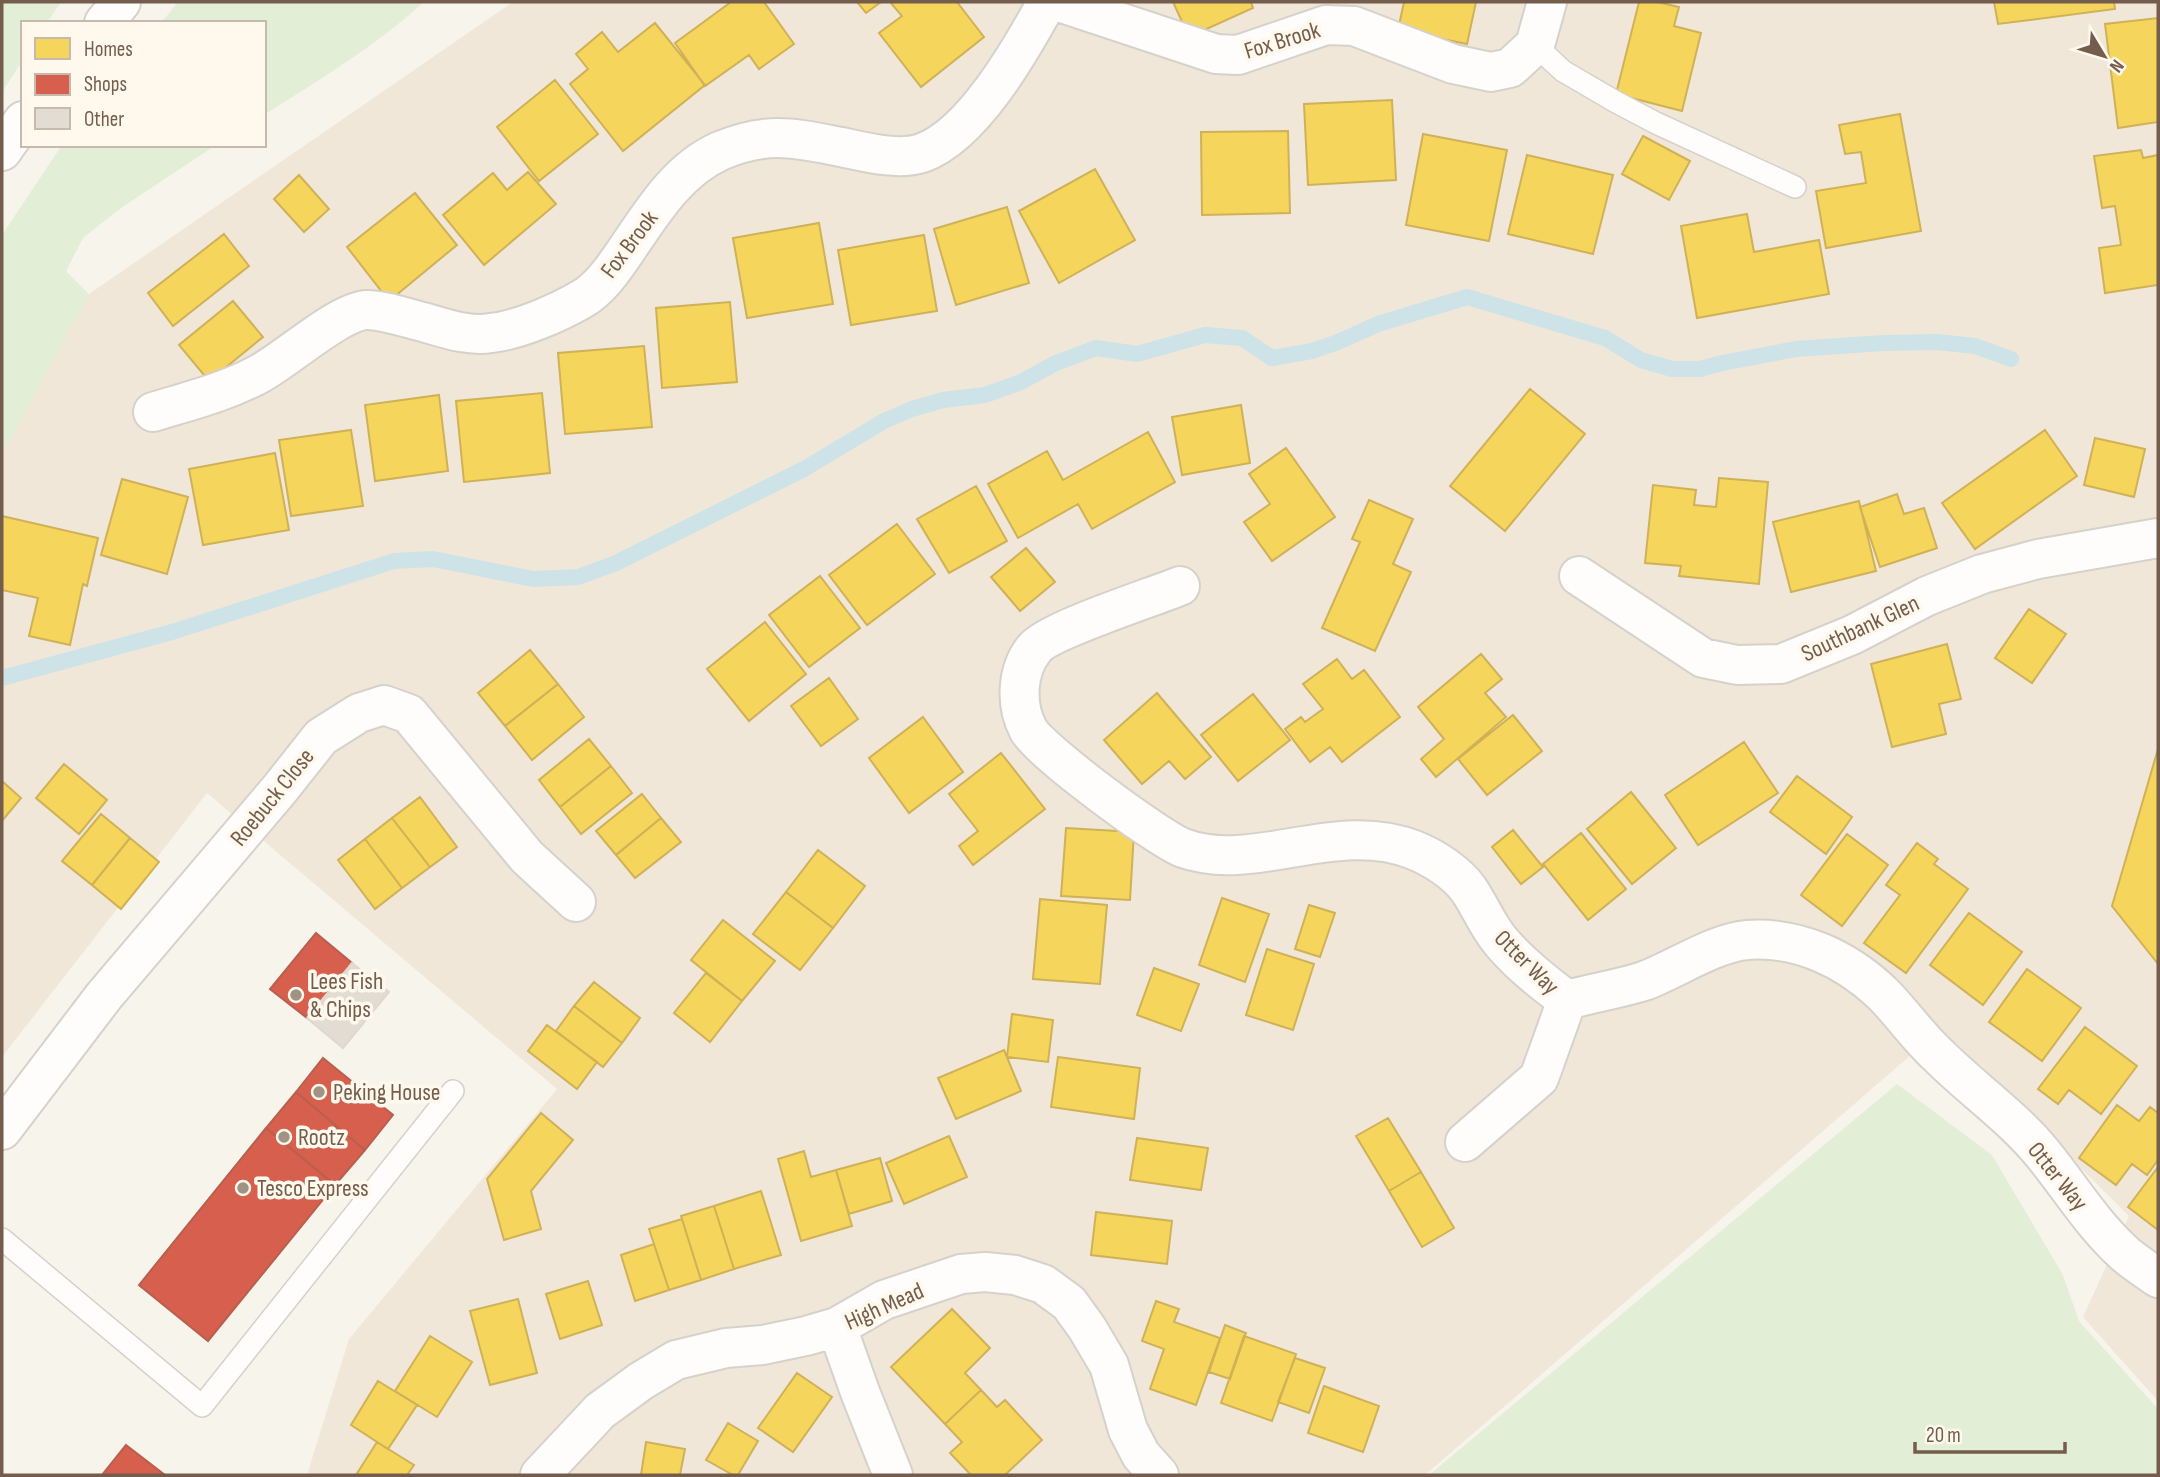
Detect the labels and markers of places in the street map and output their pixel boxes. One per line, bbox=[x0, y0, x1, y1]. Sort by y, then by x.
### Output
place label: Lees Fish & Chips bbox=[310, 967, 383, 1024]
marker: Lees Fish & Chips bbox=[288, 987, 304, 1003]
place label: Peking House bbox=[333, 1078, 441, 1107]
marker: Peking House bbox=[311, 1084, 327, 1100]
place label: Rootz bbox=[298, 1123, 345, 1152]
marker: Rootz bbox=[276, 1129, 292, 1145]
place label: Tesco Express bbox=[257, 1174, 369, 1203]
marker: Tesco Express bbox=[235, 1180, 251, 1196]

